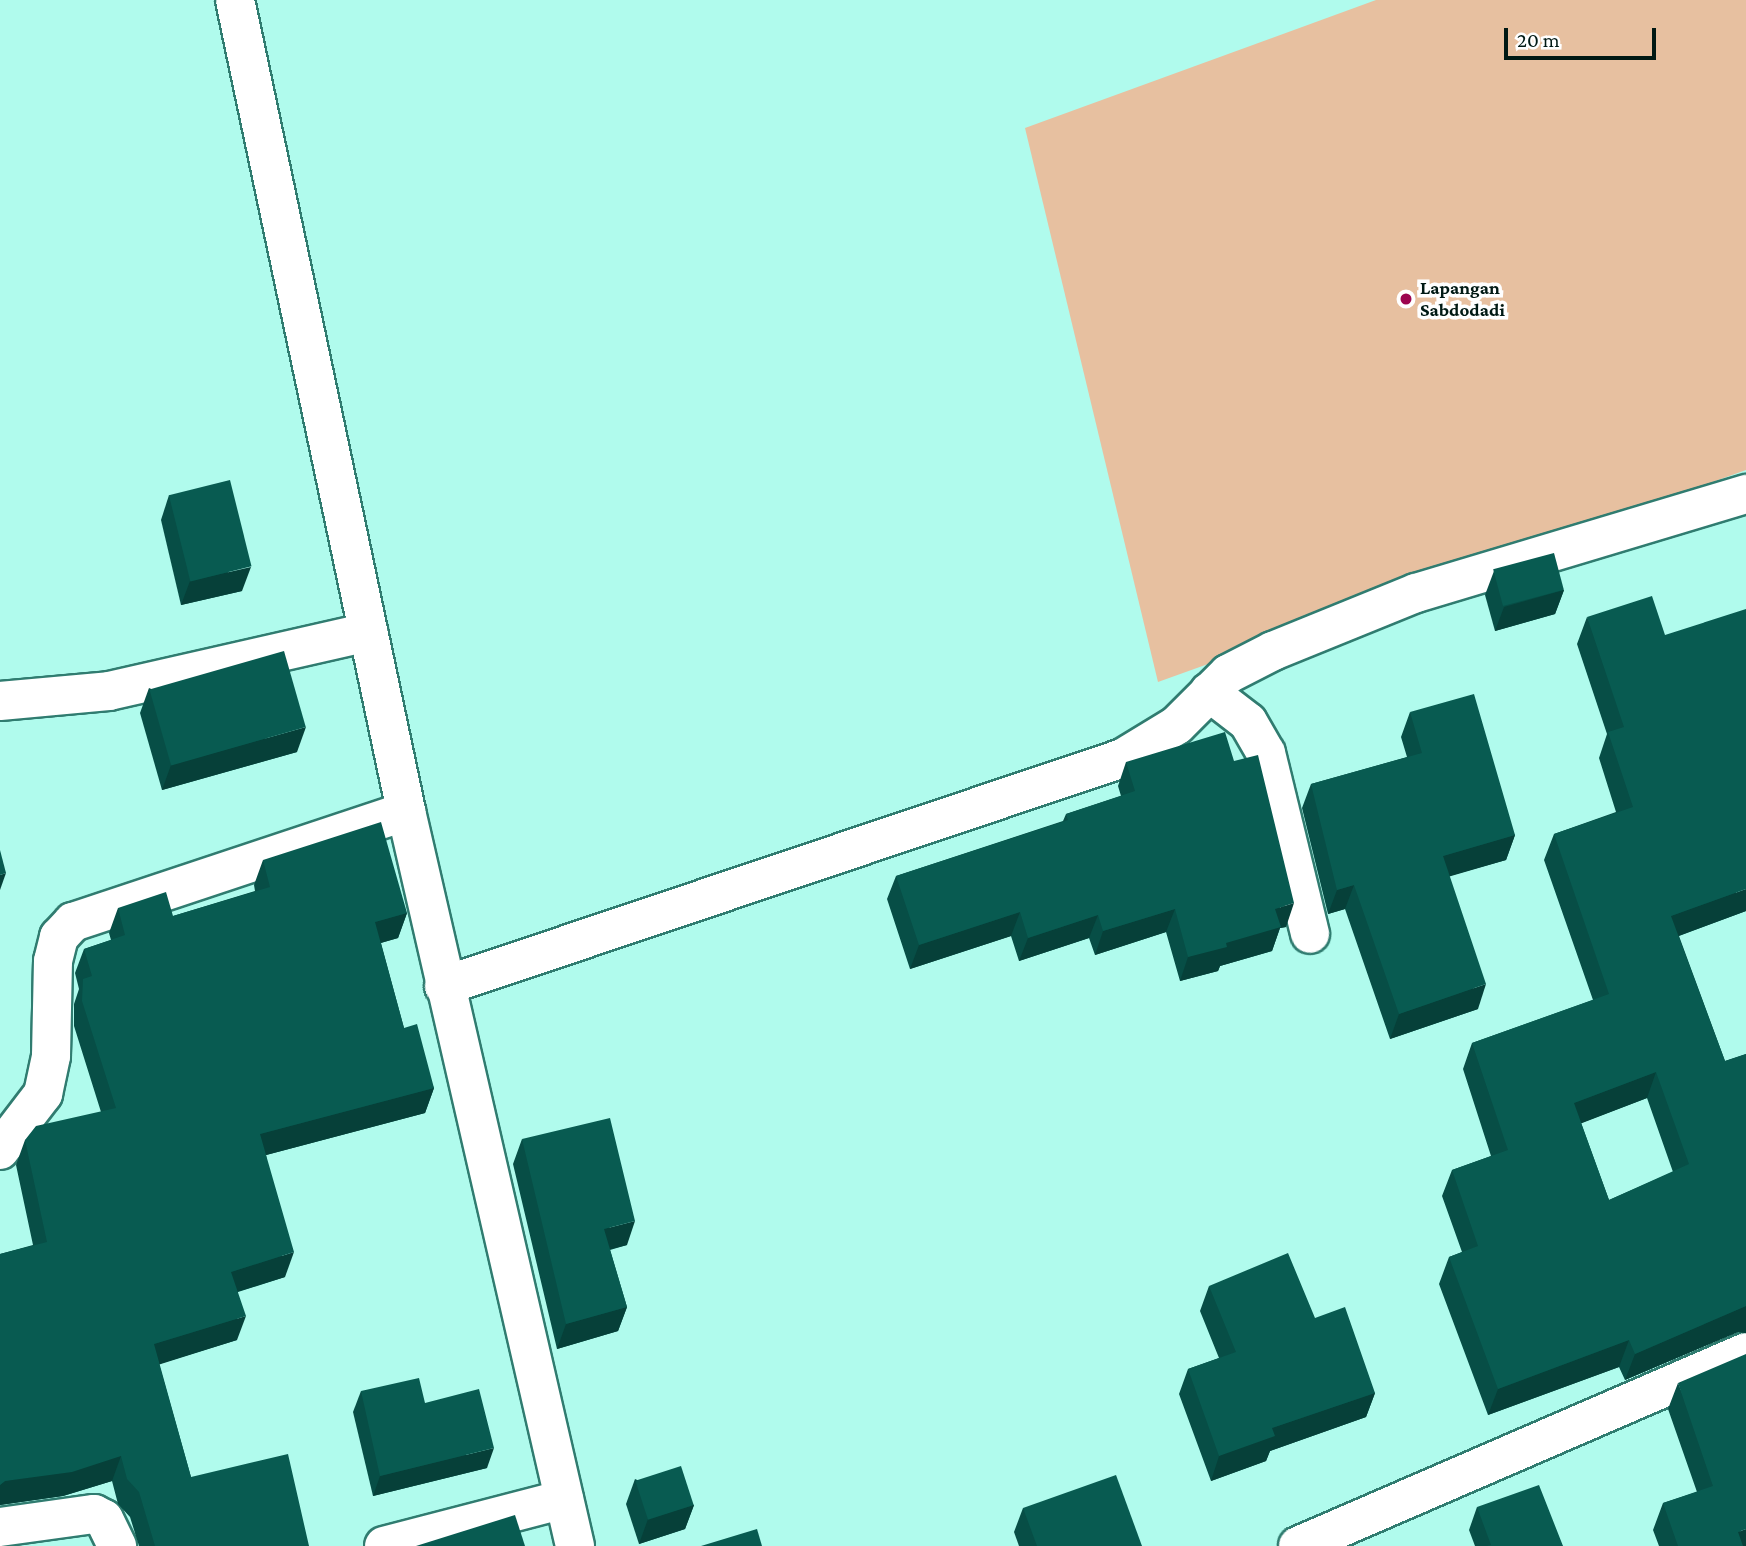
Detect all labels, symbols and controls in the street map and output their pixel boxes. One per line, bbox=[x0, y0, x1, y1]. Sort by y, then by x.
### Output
scale bar bbox=[1508, 14, 1660, 58]
text: 20 m bbox=[1517, 28, 1560, 52]
place label: Lapangan Sabdodadi bbox=[1420, 277, 1505, 321]
marker: Lapangan Sabdodadi bbox=[1398, 291, 1414, 307]

